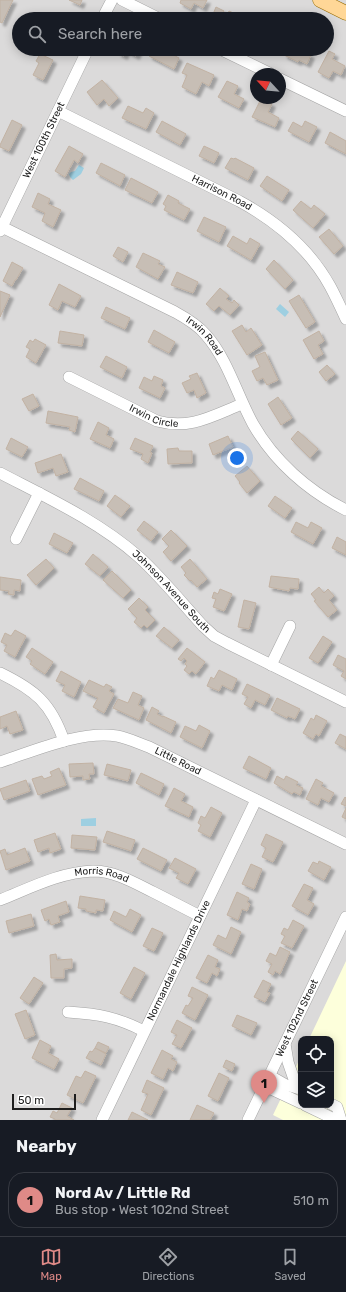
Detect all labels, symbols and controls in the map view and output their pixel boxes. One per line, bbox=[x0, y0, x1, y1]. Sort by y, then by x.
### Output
search box bbox=[12, 12, 334, 56]
icon: search bbox=[26, 23, 48, 45]
text: Search here bbox=[58, 25, 142, 43]
north arrow bbox=[250, 68, 286, 104]
street label: West 100th Street bbox=[20, 100, 68, 180]
street label: Harrison Road bbox=[190, 172, 254, 213]
street label: Irwin Road bbox=[184, 314, 225, 358]
street label: Irwin Circle bbox=[127, 402, 179, 430]
your location bbox=[227, 448, 247, 468]
street label: Johnson Avenue South bbox=[130, 548, 213, 635]
street label: Little Road bbox=[153, 745, 203, 778]
street label: Morris Road bbox=[74, 865, 131, 885]
street label: Normandale Highlands Drive bbox=[145, 898, 213, 1023]
street label: West 102nd Street bbox=[273, 977, 321, 1059]
map controls bbox=[298, 1036, 334, 1108]
button: locate bbox=[298, 1036, 334, 1072]
pin: 1 bbox=[251, 1070, 277, 1103]
button: layers bbox=[298, 1072, 334, 1108]
scale bar bbox=[12, 1092, 76, 1111]
text: 50 m bbox=[18, 1094, 44, 1107]
text: Nearby bbox=[16, 1136, 77, 1156]
text: Nord Av / Little Rd bbox=[55, 1184, 190, 1202]
text: 1 bbox=[27, 1193, 33, 1208]
text: 510 m bbox=[293, 1193, 329, 1208]
text: Bus stop · West 102nd Street bbox=[55, 1202, 229, 1217]
tab: Map bbox=[40, 1246, 62, 1283]
tab: Directions bbox=[142, 1246, 194, 1283]
tab: Saved bbox=[275, 1246, 306, 1283]

